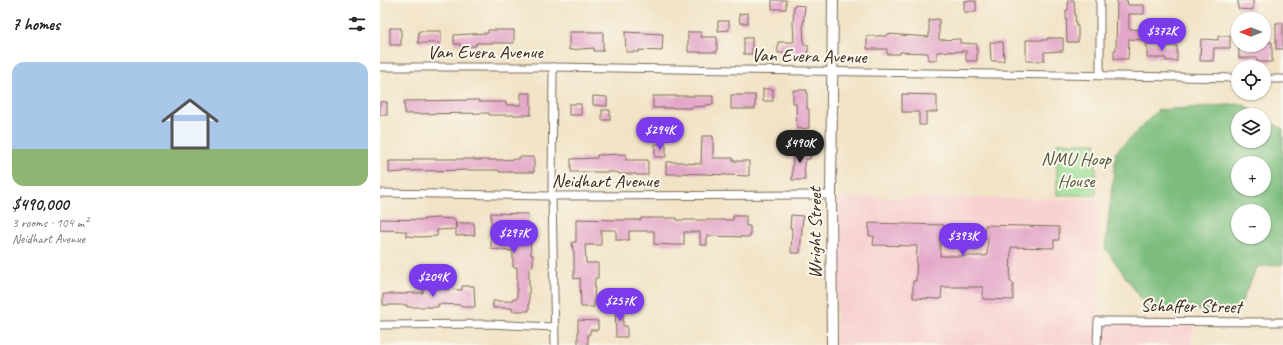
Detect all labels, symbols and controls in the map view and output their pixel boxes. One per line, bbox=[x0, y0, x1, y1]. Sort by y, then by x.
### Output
north arrow bbox=[1231, 12, 1271, 52]
map controls bbox=[1231, 12, 1271, 244]
icon: filters bbox=[346, 13, 368, 35]
text: 7 homes bbox=[12, 14, 60, 35]
pin: $372K bbox=[1134, 18, 1190, 52]
text: $372K bbox=[1147, 23, 1177, 39]
street label: Van Evera Avenue bbox=[427, 40, 544, 64]
street label: Van Evera Avenue bbox=[751, 43, 869, 69]
button: locate bbox=[1231, 60, 1271, 100]
icon: home bbox=[154, 88, 226, 160]
button: layers bbox=[1231, 108, 1271, 148]
pin: $294K bbox=[632, 117, 688, 151]
text: $294K bbox=[645, 122, 675, 138]
pin: $490K bbox=[772, 130, 828, 164]
text: $490K bbox=[785, 135, 815, 151]
park label: NMU Hoop House bbox=[1041, 147, 1112, 193]
button: + bbox=[1231, 156, 1271, 196]
street label: Neidhart Avenue bbox=[552, 169, 660, 193]
street label: Wright Street bbox=[803, 186, 827, 279]
text: $490,000 bbox=[12, 194, 69, 215]
button: − bbox=[1231, 204, 1271, 244]
text: 3 rooms · 104 m² bbox=[12, 215, 88, 231]
pin: $297K bbox=[486, 220, 542, 254]
pin: $393K bbox=[935, 223, 991, 257]
text: $297K bbox=[499, 225, 529, 241]
text: $393K bbox=[948, 228, 978, 244]
text: Neidhart Avenue bbox=[12, 231, 85, 247]
pin: $204K bbox=[405, 264, 461, 298]
text: $204K bbox=[418, 269, 448, 285]
pin: $257K bbox=[592, 288, 648, 322]
text: $257K bbox=[605, 293, 635, 309]
street label: Schaffer Street bbox=[1140, 293, 1244, 319]

